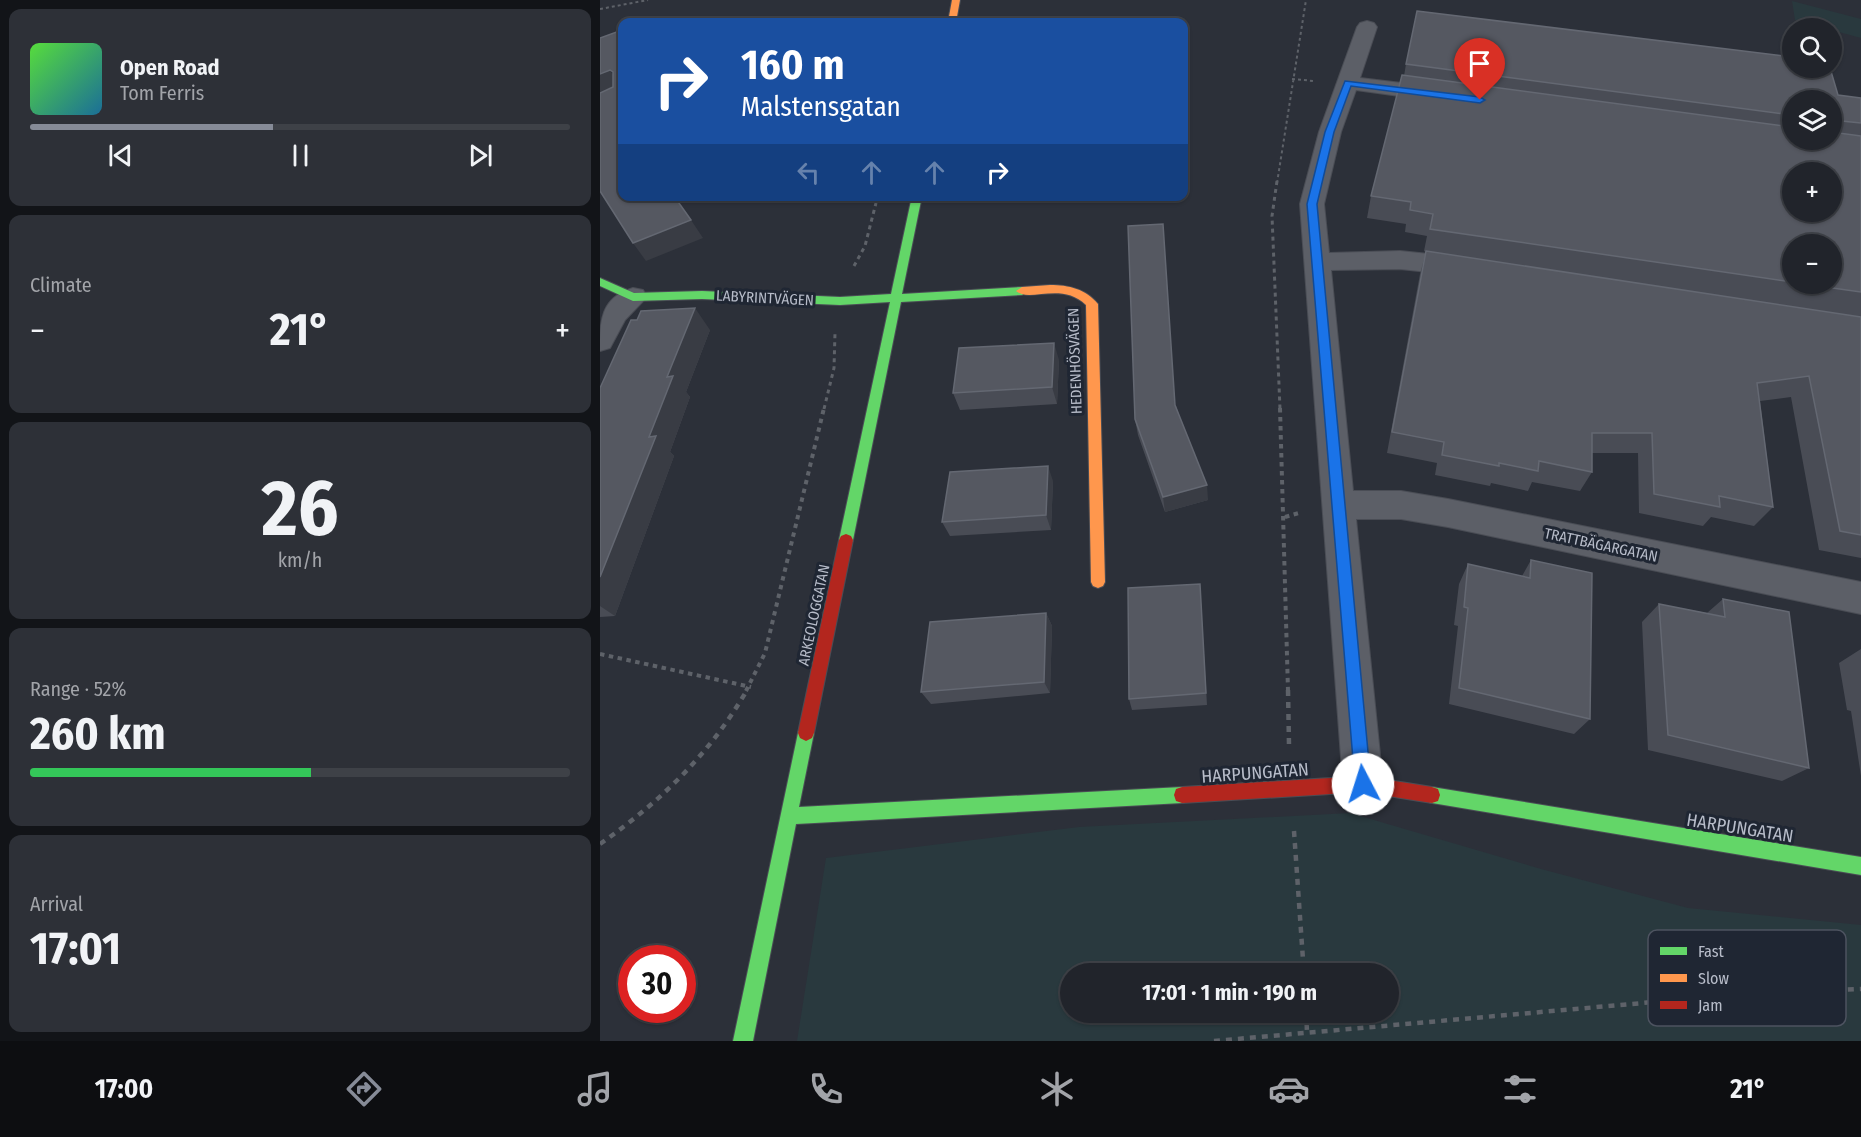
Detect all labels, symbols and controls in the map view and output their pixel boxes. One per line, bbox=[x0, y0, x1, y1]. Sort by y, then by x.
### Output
map controls bbox=[1782, 18, 1842, 294]
button: search bbox=[1782, 18, 1842, 78]
pin bbox=[1454, 38, 1505, 100]
text: 160 m bbox=[741, 40, 844, 90]
icon: right bbox=[642, 42, 720, 120]
icon: arrive bbox=[1463, 47, 1496, 80]
text: Open Road bbox=[120, 54, 220, 81]
text: Tom Ferris bbox=[120, 81, 204, 105]
button: layers bbox=[1782, 90, 1842, 150]
text: Malstensgatan bbox=[741, 91, 901, 123]
icon: previous bbox=[104, 139, 137, 172]
icon: pause bbox=[284, 139, 317, 172]
icon: next bbox=[464, 139, 497, 172]
icon: left bbox=[792, 156, 825, 189]
icon: ahead bbox=[855, 156, 888, 189]
icon: ahead bbox=[918, 156, 951, 189]
icon: right bbox=[981, 156, 1014, 189]
button: + bbox=[1782, 162, 1842, 222]
button: − bbox=[1782, 234, 1842, 294]
text: Climate bbox=[30, 273, 92, 297]
street label: LABYRINTVÄGEN bbox=[716, 286, 814, 310]
text: 21° bbox=[270, 303, 330, 357]
street label: HEDENHÖSVÄGEN bbox=[1064, 307, 1086, 415]
text: − bbox=[30, 311, 45, 351]
text: + bbox=[555, 311, 570, 351]
text: 26 bbox=[262, 462, 338, 556]
street label: TRATTBÄGARGATAN bbox=[1543, 524, 1659, 566]
text: km/h bbox=[278, 548, 322, 572]
street label: ARKEOLOGGATAN bbox=[794, 563, 834, 667]
text: Range · 52% bbox=[30, 677, 126, 701]
text: 260 km bbox=[30, 707, 166, 761]
position arrow bbox=[1331, 752, 1395, 816]
street label: HARPUNGATAN bbox=[1200, 758, 1310, 788]
street label: HARPUNGATAN bbox=[1685, 809, 1795, 847]
text: Arrival bbox=[30, 892, 83, 916]
text: 17:01 bbox=[30, 922, 121, 976]
legend bbox=[1648, 930, 1846, 1026]
text: Fast bbox=[1698, 942, 1725, 961]
speed limit sign: 30 bbox=[618, 945, 696, 1023]
text: Slow bbox=[1698, 969, 1729, 988]
text: 17:01 · 1 min · 190 m bbox=[1142, 979, 1317, 1006]
text: Jam bbox=[1698, 996, 1723, 1015]
icon: directions bbox=[343, 1068, 385, 1110]
icon: music bbox=[574, 1068, 616, 1110]
icon: phone bbox=[805, 1068, 847, 1110]
icon: climate bbox=[1036, 1068, 1078, 1110]
icon: car bbox=[1268, 1068, 1310, 1110]
icon: filters bbox=[1499, 1068, 1541, 1110]
text: 17:00 bbox=[95, 1073, 153, 1105]
text: 21° bbox=[1730, 1073, 1766, 1105]

